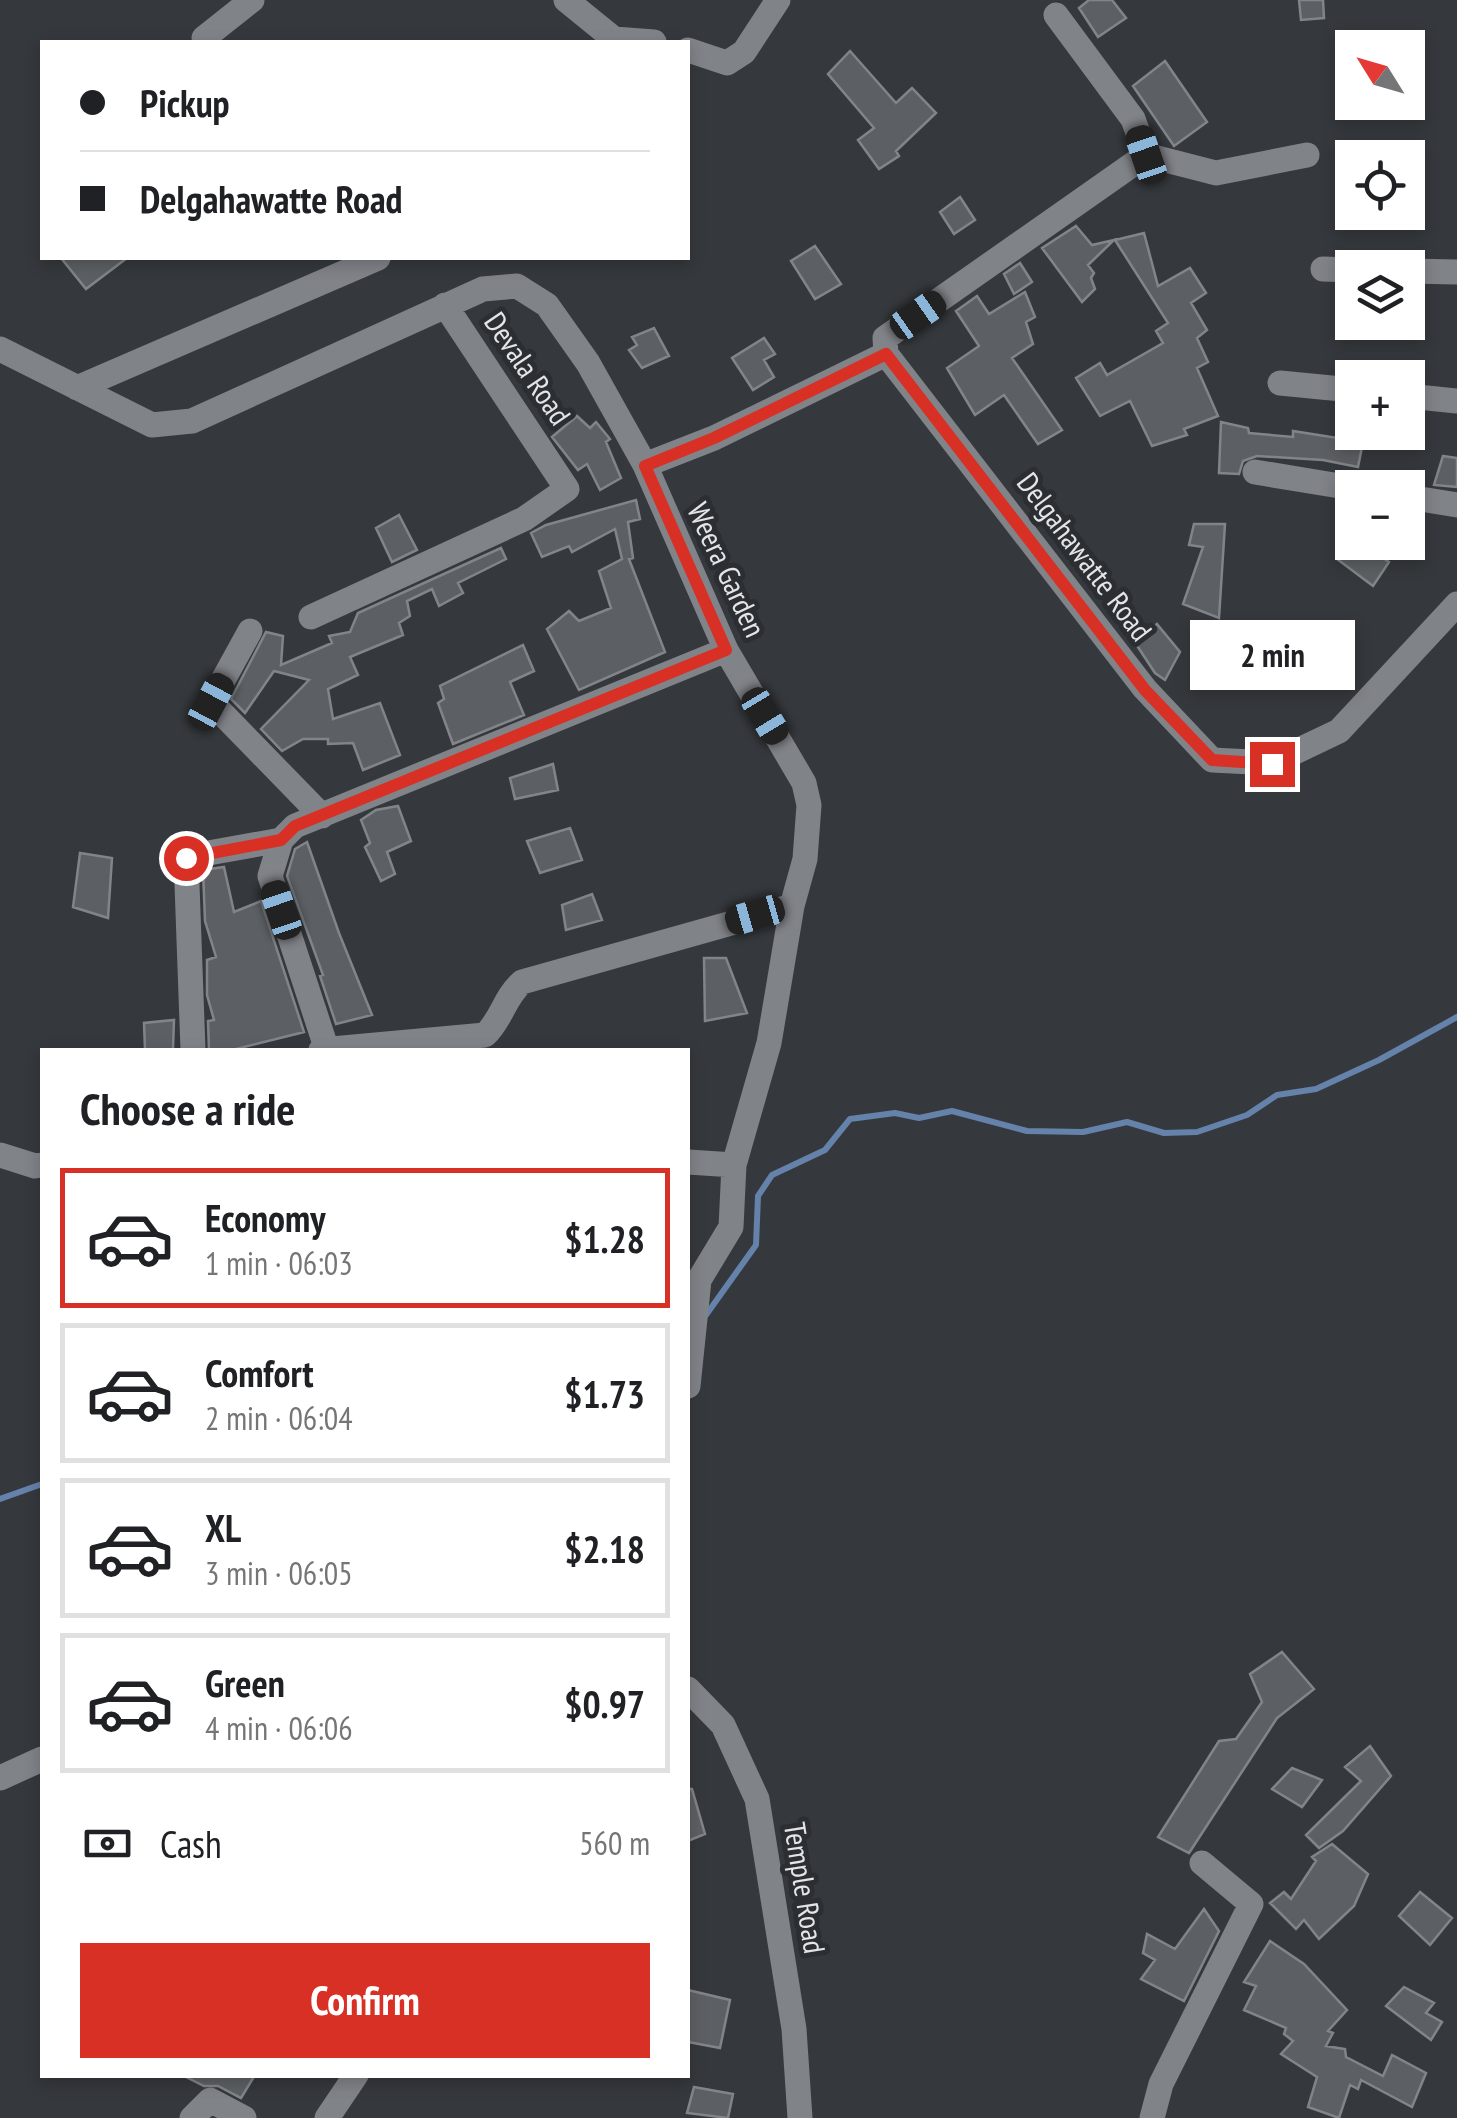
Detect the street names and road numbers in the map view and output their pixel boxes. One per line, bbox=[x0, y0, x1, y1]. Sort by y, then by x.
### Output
street label: Devala Road bbox=[476, 304, 580, 432]
street label: Delgahawatte Road bbox=[1009, 464, 1161, 648]
street label: Weera Garden bbox=[679, 496, 775, 643]
street label: Temple Road bbox=[776, 1819, 835, 1956]

